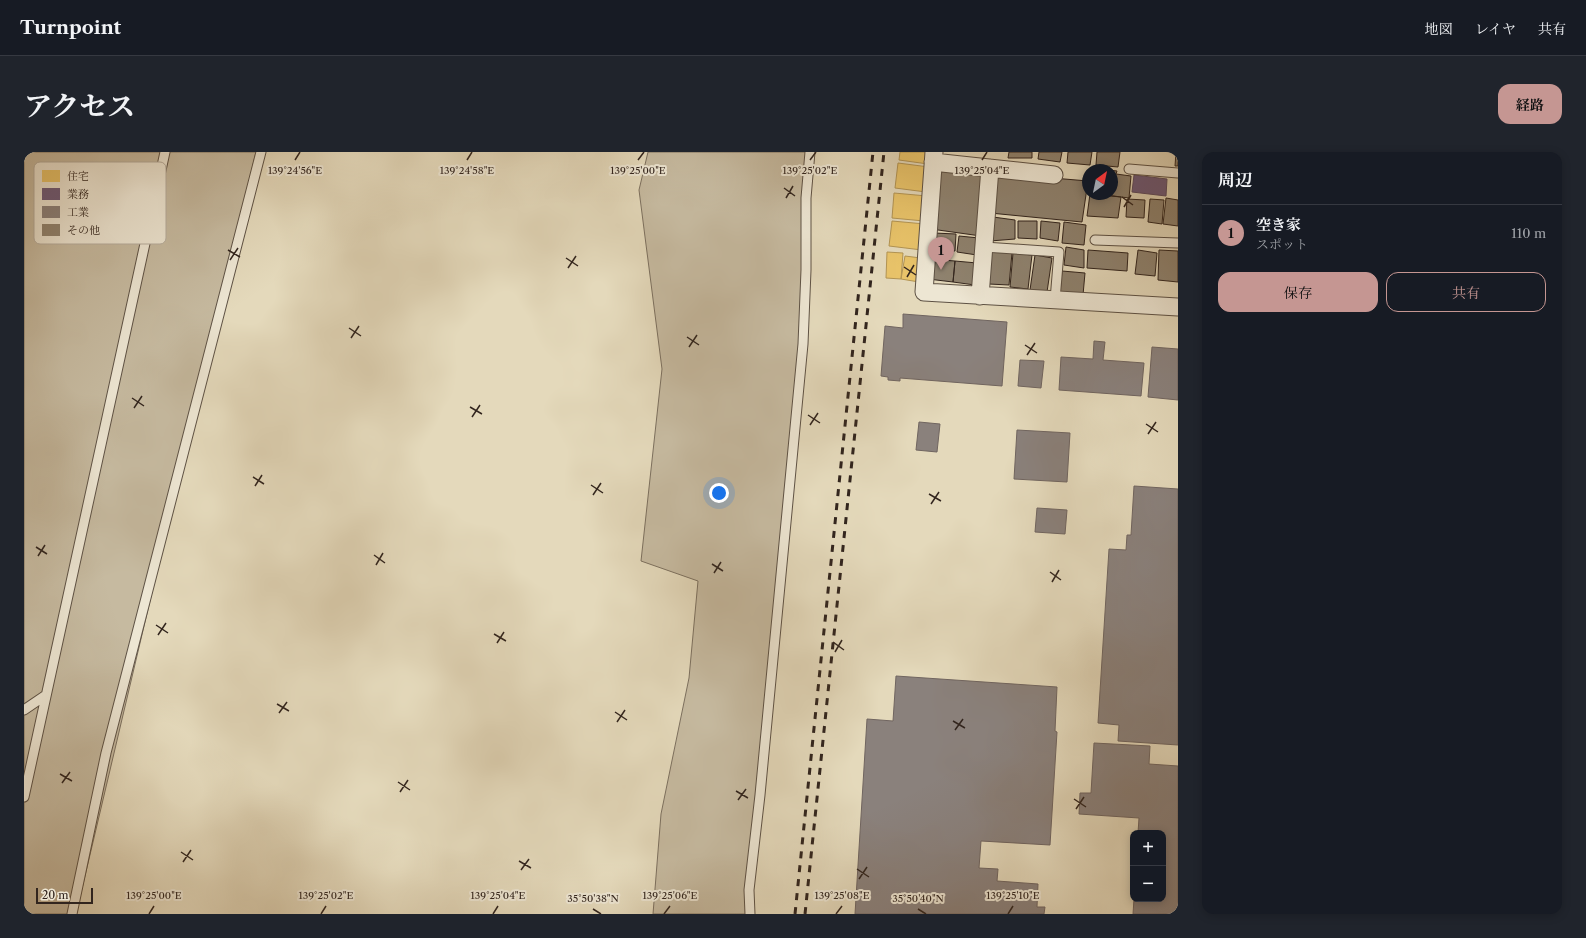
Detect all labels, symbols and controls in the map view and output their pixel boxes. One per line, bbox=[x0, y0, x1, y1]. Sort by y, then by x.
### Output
text: Turnpoint bbox=[20, 16, 121, 39]
text: 地図 bbox=[1425, 20, 1453, 38]
text: レイヤ bbox=[1475, 20, 1516, 38]
text: 共有 bbox=[1538, 20, 1566, 38]
button: 経路 bbox=[1498, 84, 1562, 124]
text: アクセス bbox=[24, 89, 135, 123]
legend bbox=[34, 162, 166, 244]
text: 139°24'56"E bbox=[268, 164, 322, 177]
text: 139°24'58"E bbox=[440, 164, 494, 177]
text: 139°25'00"E bbox=[610, 164, 666, 177]
text: 139°25'02"E bbox=[783, 164, 838, 177]
text: 139°25'04"E bbox=[955, 164, 1010, 177]
north arrow bbox=[1082, 164, 1118, 200]
text: 住宅 bbox=[67, 169, 89, 183]
text: 周辺 bbox=[1218, 170, 1252, 190]
text: 業務 bbox=[67, 187, 89, 201]
text: 工業 bbox=[67, 205, 89, 219]
text: 空き家 bbox=[1256, 215, 1301, 234]
text: その他 bbox=[67, 223, 100, 237]
text: 1 bbox=[1228, 225, 1234, 241]
text: 110 m bbox=[1511, 225, 1546, 241]
text: スポット bbox=[1256, 236, 1308, 252]
pin: 1 bbox=[928, 237, 954, 270]
button: 保存 bbox=[1218, 272, 1378, 312]
button: 共有 bbox=[1386, 272, 1546, 312]
your location bbox=[709, 483, 729, 503]
map controls bbox=[1130, 830, 1166, 902]
button: + bbox=[1130, 830, 1166, 866]
button: − bbox=[1130, 866, 1166, 902]
scale bar bbox=[36, 886, 93, 905]
text: 20 m bbox=[42, 888, 68, 902]
text: 139°25'00"E bbox=[126, 889, 182, 902]
text: 139°25'02"E bbox=[299, 889, 354, 902]
text: 139°25'04"E bbox=[471, 889, 526, 902]
text: 139°25'06"E bbox=[643, 889, 698, 902]
text: 139°25'08"E bbox=[814, 889, 870, 902]
text: 139°25'10"E bbox=[986, 889, 1040, 902]
text: 35°50'38"N bbox=[567, 892, 619, 905]
text: 35°50'40"N bbox=[892, 892, 944, 905]

